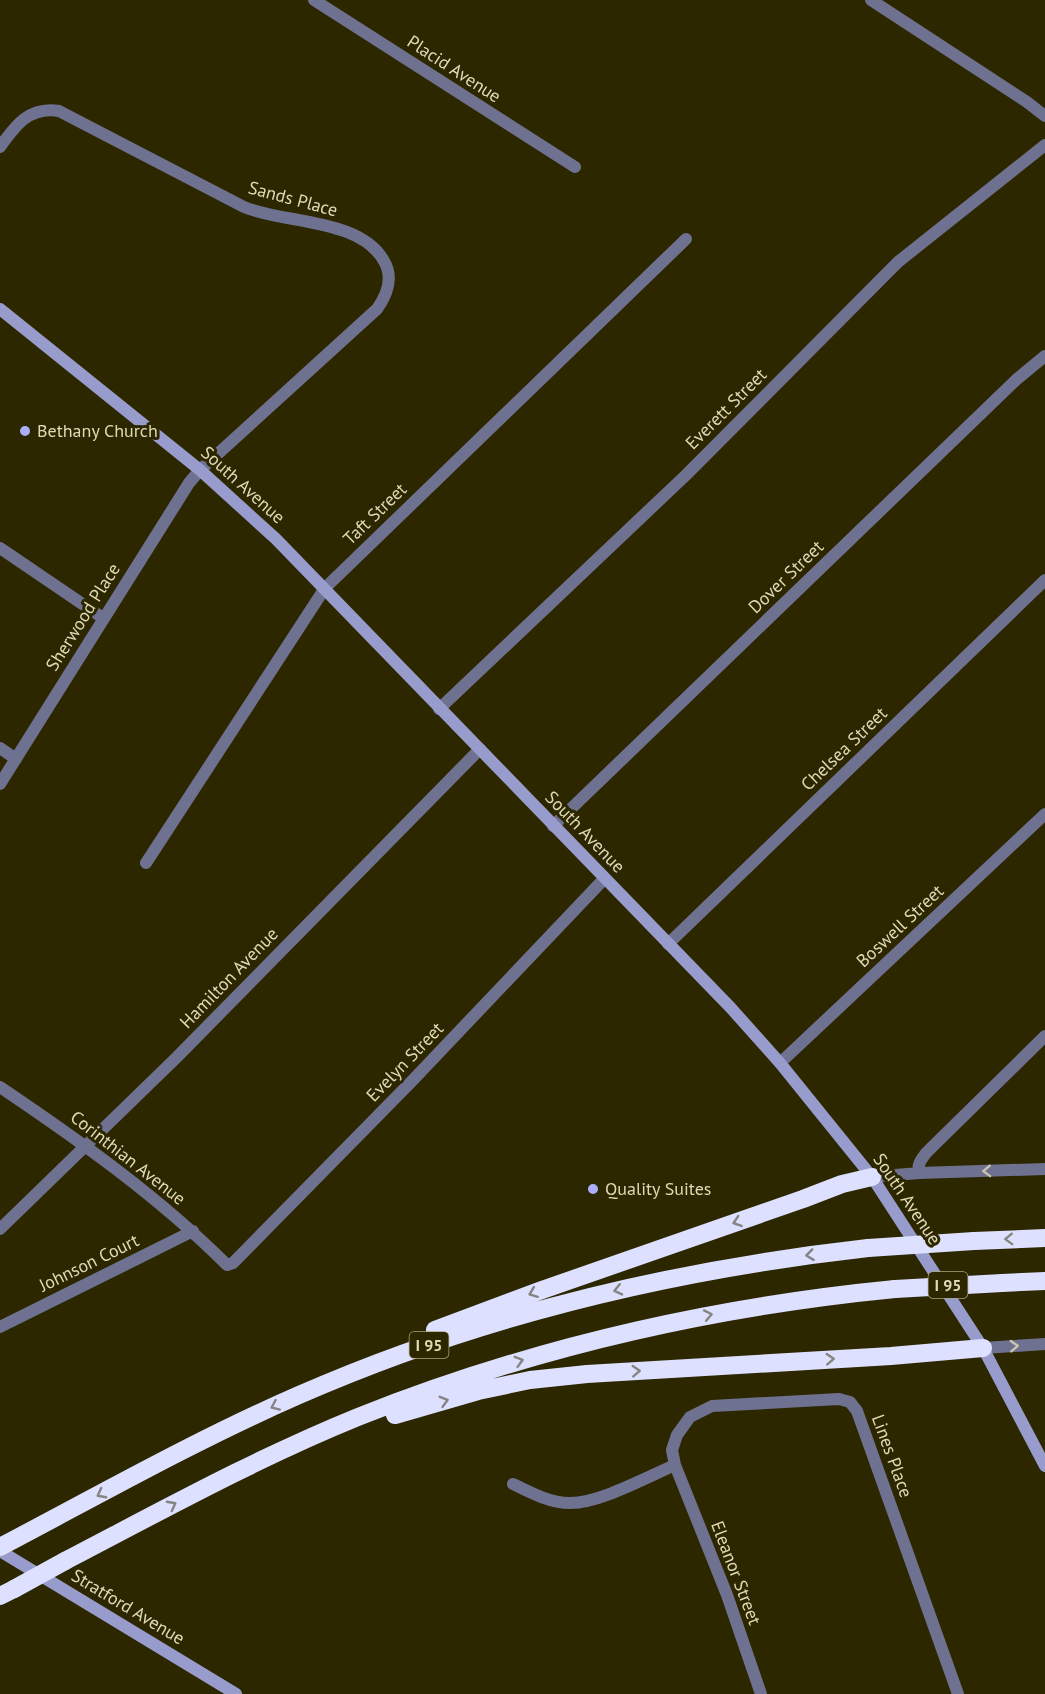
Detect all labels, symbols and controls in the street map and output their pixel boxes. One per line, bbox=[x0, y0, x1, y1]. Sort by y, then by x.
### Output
street label: Placid Avenue bbox=[403, 30, 506, 107]
street label: Sands Place bbox=[246, 176, 340, 221]
street label: Everett Street bbox=[680, 363, 771, 454]
place label: Bethany Church bbox=[37, 419, 158, 442]
marker: Bethany Church bbox=[18, 424, 32, 438]
street label: South Avenue bbox=[197, 441, 290, 528]
street label: Taft Street bbox=[338, 478, 411, 549]
street label: Dover Street bbox=[743, 535, 828, 618]
street label: Sherwood Place bbox=[40, 559, 125, 675]
street label: Chelsea Street bbox=[796, 702, 892, 795]
street label: South Avenue bbox=[541, 786, 630, 878]
street label: Boswell Street bbox=[851, 879, 948, 972]
street label: Hamilton Avenue bbox=[175, 922, 283, 1033]
street label: Evelyn Street bbox=[361, 1017, 448, 1106]
street label: Corinthian Avenue bbox=[66, 1105, 191, 1210]
street label: South Avenue bbox=[868, 1149, 946, 1249]
one-way arrow bbox=[982, 1165, 991, 1177]
place label: Quality Suites bbox=[605, 1177, 711, 1200]
marker: Quality Suites bbox=[586, 1182, 600, 1196]
one-way arrow bbox=[732, 1215, 743, 1228]
street label: Johnson Court bbox=[34, 1228, 142, 1297]
one-way arrow bbox=[1005, 1233, 1014, 1246]
one-way arrow bbox=[806, 1248, 815, 1261]
road number: I 95 bbox=[928, 1272, 968, 1298]
one-way arrow bbox=[614, 1282, 624, 1295]
one-way arrow bbox=[528, 1286, 539, 1298]
one-way arrow bbox=[703, 1309, 713, 1322]
road number: I 95 bbox=[410, 1332, 448, 1358]
one-way arrow bbox=[1010, 1339, 1019, 1352]
one-way arrow bbox=[826, 1353, 835, 1366]
one-way arrow bbox=[513, 1356, 524, 1368]
one-way arrow bbox=[631, 1365, 640, 1378]
one-way arrow bbox=[438, 1396, 449, 1408]
one-way arrow bbox=[271, 1399, 282, 1411]
street label: Lines Place bbox=[867, 1411, 918, 1500]
one-way arrow bbox=[96, 1486, 107, 1498]
one-way arrow bbox=[166, 1501, 176, 1512]
street label: Eleanor Street bbox=[706, 1518, 767, 1628]
street label: Stratford Avenue bbox=[67, 1564, 189, 1649]

